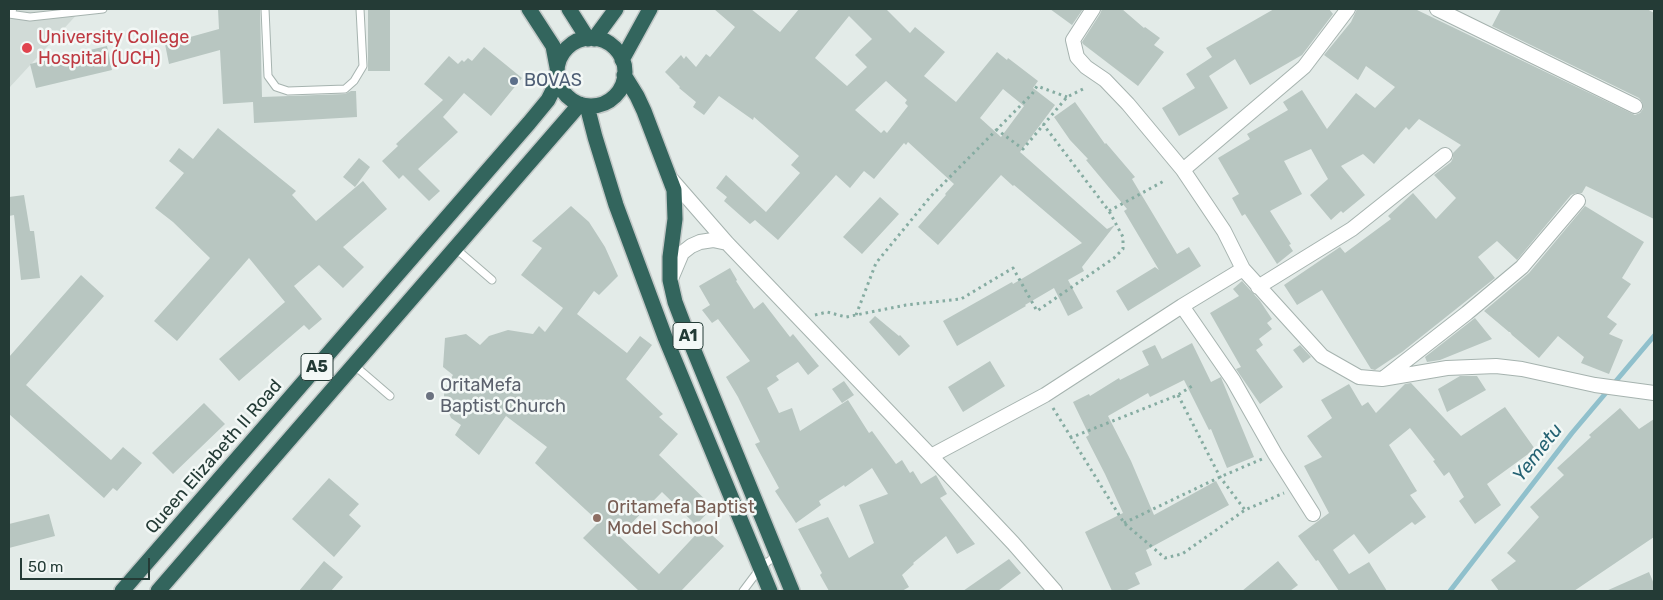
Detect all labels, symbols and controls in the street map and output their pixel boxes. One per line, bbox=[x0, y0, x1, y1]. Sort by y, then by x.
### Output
place label: University College Hospital (UCH) bbox=[38, 27, 189, 70]
marker: University College Hospital (UCH) bbox=[20, 41, 34, 55]
place label: BOVAS bbox=[524, 70, 582, 92]
marker: BOVAS bbox=[508, 75, 520, 87]
road number: A1 bbox=[673, 322, 703, 350]
road number: A5 bbox=[301, 354, 333, 381]
street label: Queen Elizabeth II Road bbox=[141, 375, 287, 539]
place label: OritaMefa Baptist Church bbox=[440, 375, 566, 418]
marker: OritaMefa Baptist Church bbox=[424, 390, 436, 402]
water label: Yemetu bbox=[1508, 419, 1568, 487]
place label: Oritamefa Baptist Model School bbox=[607, 497, 755, 540]
marker: Oritamefa Baptist Model School bbox=[591, 512, 603, 524]
scale bar bbox=[22, 548, 152, 580]
text: 50 m bbox=[28, 558, 63, 576]

